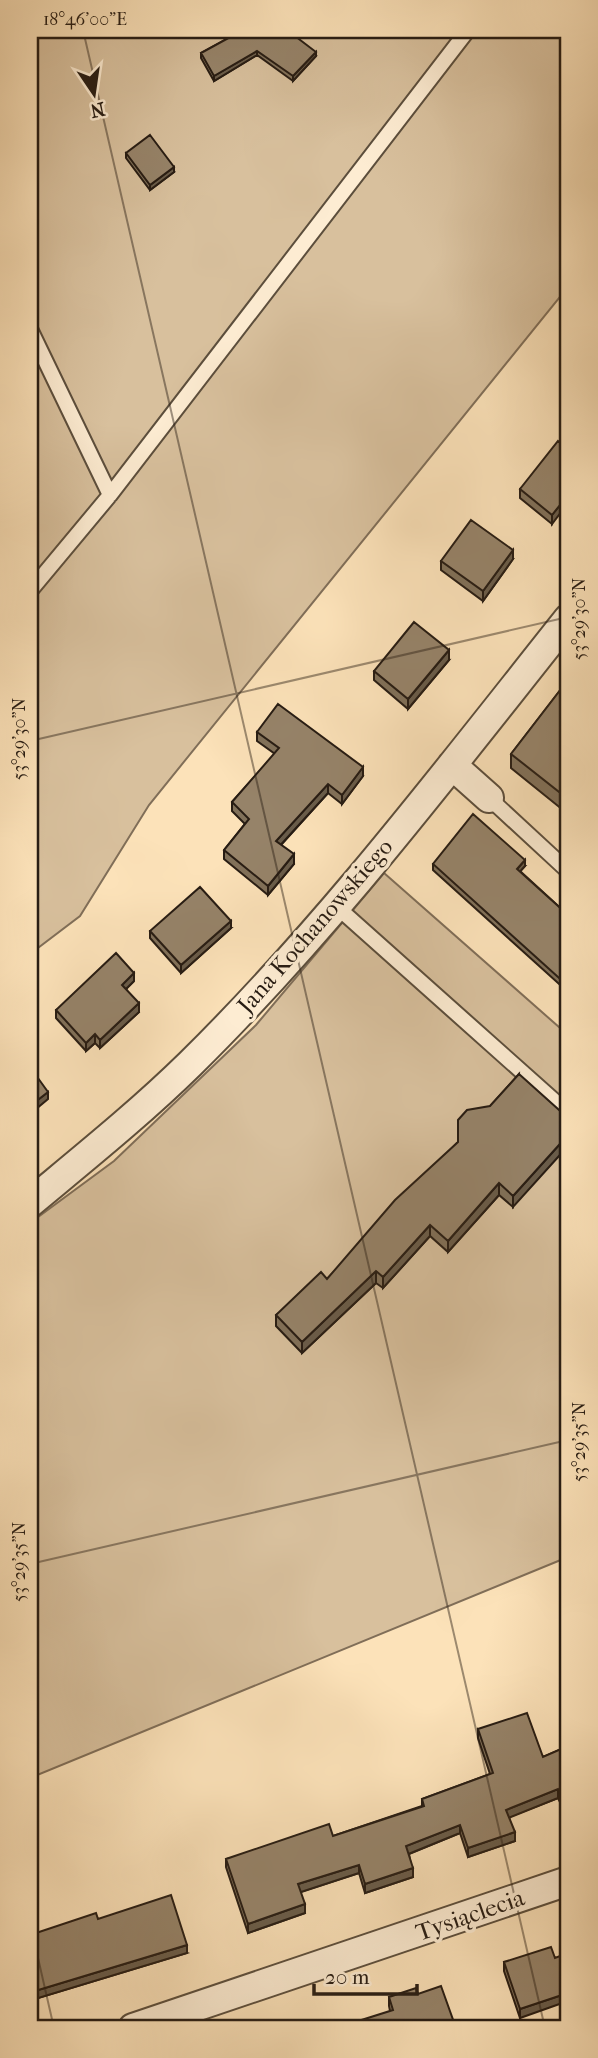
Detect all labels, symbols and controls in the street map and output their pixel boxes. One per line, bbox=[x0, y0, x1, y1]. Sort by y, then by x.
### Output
text: 18°46'00"E bbox=[43, 9, 127, 30]
north arrow bbox=[60, 60, 130, 130]
text: N bbox=[88, 97, 107, 122]
text: 53°29'30"N bbox=[569, 578, 590, 660]
text: 53°29'30"N bbox=[9, 698, 30, 780]
street label: Jana Kochanowskiego bbox=[230, 833, 399, 1021]
text: 53°29'35"N bbox=[569, 1402, 590, 1482]
text: 53°29'35"N bbox=[9, 1522, 30, 1602]
street label: Tysiąclecia bbox=[412, 1883, 529, 1948]
scale bar bbox=[314, 1953, 418, 1997]
text: 20 m bbox=[325, 1965, 370, 1989]

